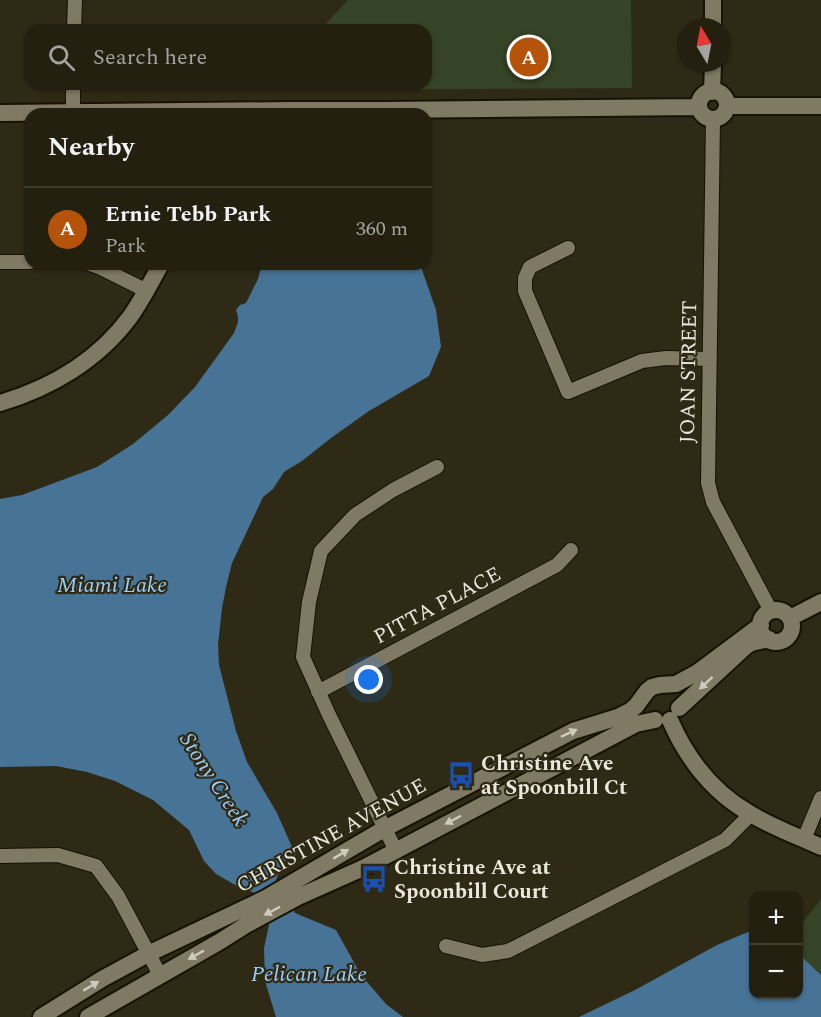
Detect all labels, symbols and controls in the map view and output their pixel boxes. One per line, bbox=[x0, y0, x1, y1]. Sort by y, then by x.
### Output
north arrow bbox=[677, 18, 731, 72]
search box bbox=[24, 24, 432, 90]
pin: A bbox=[510, 34, 548, 80]
icon: search bbox=[45, 41, 78, 74]
text: Search here bbox=[93, 41, 207, 74]
text: Nearby bbox=[48, 127, 134, 167]
text: Ernie Tebb Park bbox=[105, 198, 271, 231]
text: A bbox=[60, 214, 75, 244]
text: 360 m bbox=[356, 214, 408, 244]
text: Park bbox=[105, 231, 146, 261]
street label: JOAN STREET bbox=[672, 300, 706, 444]
street label: PITTA PLACE bbox=[368, 559, 507, 653]
water label: Miami Lake bbox=[57, 569, 167, 602]
your location bbox=[354, 665, 383, 694]
one-way arrow bbox=[699, 676, 714, 689]
water label: Stony Creek bbox=[171, 726, 257, 834]
one-way arrow bbox=[561, 729, 578, 738]
place label: Christine Ave at Spoonbill Ct bbox=[481, 748, 627, 804]
bus stop icon: Christine Ave at Spoonbill Ct bbox=[446, 760, 476, 790]
street label: CHRISTINE AVENUE bbox=[230, 770, 433, 902]
one-way arrow bbox=[444, 815, 461, 825]
one-way arrow bbox=[333, 848, 349, 859]
place label: Christine Ave at Spoonbill Court bbox=[394, 852, 551, 908]
bus stop icon: Christine Ave at Spoonbill Court bbox=[359, 864, 389, 894]
map controls bbox=[749, 891, 803, 999]
button: + bbox=[749, 891, 803, 945]
one-way arrow bbox=[263, 906, 280, 916]
button: − bbox=[749, 945, 803, 999]
one-way arrow bbox=[187, 950, 204, 960]
water label: Pelican Lake bbox=[251, 958, 367, 991]
one-way arrow bbox=[83, 981, 99, 992]

